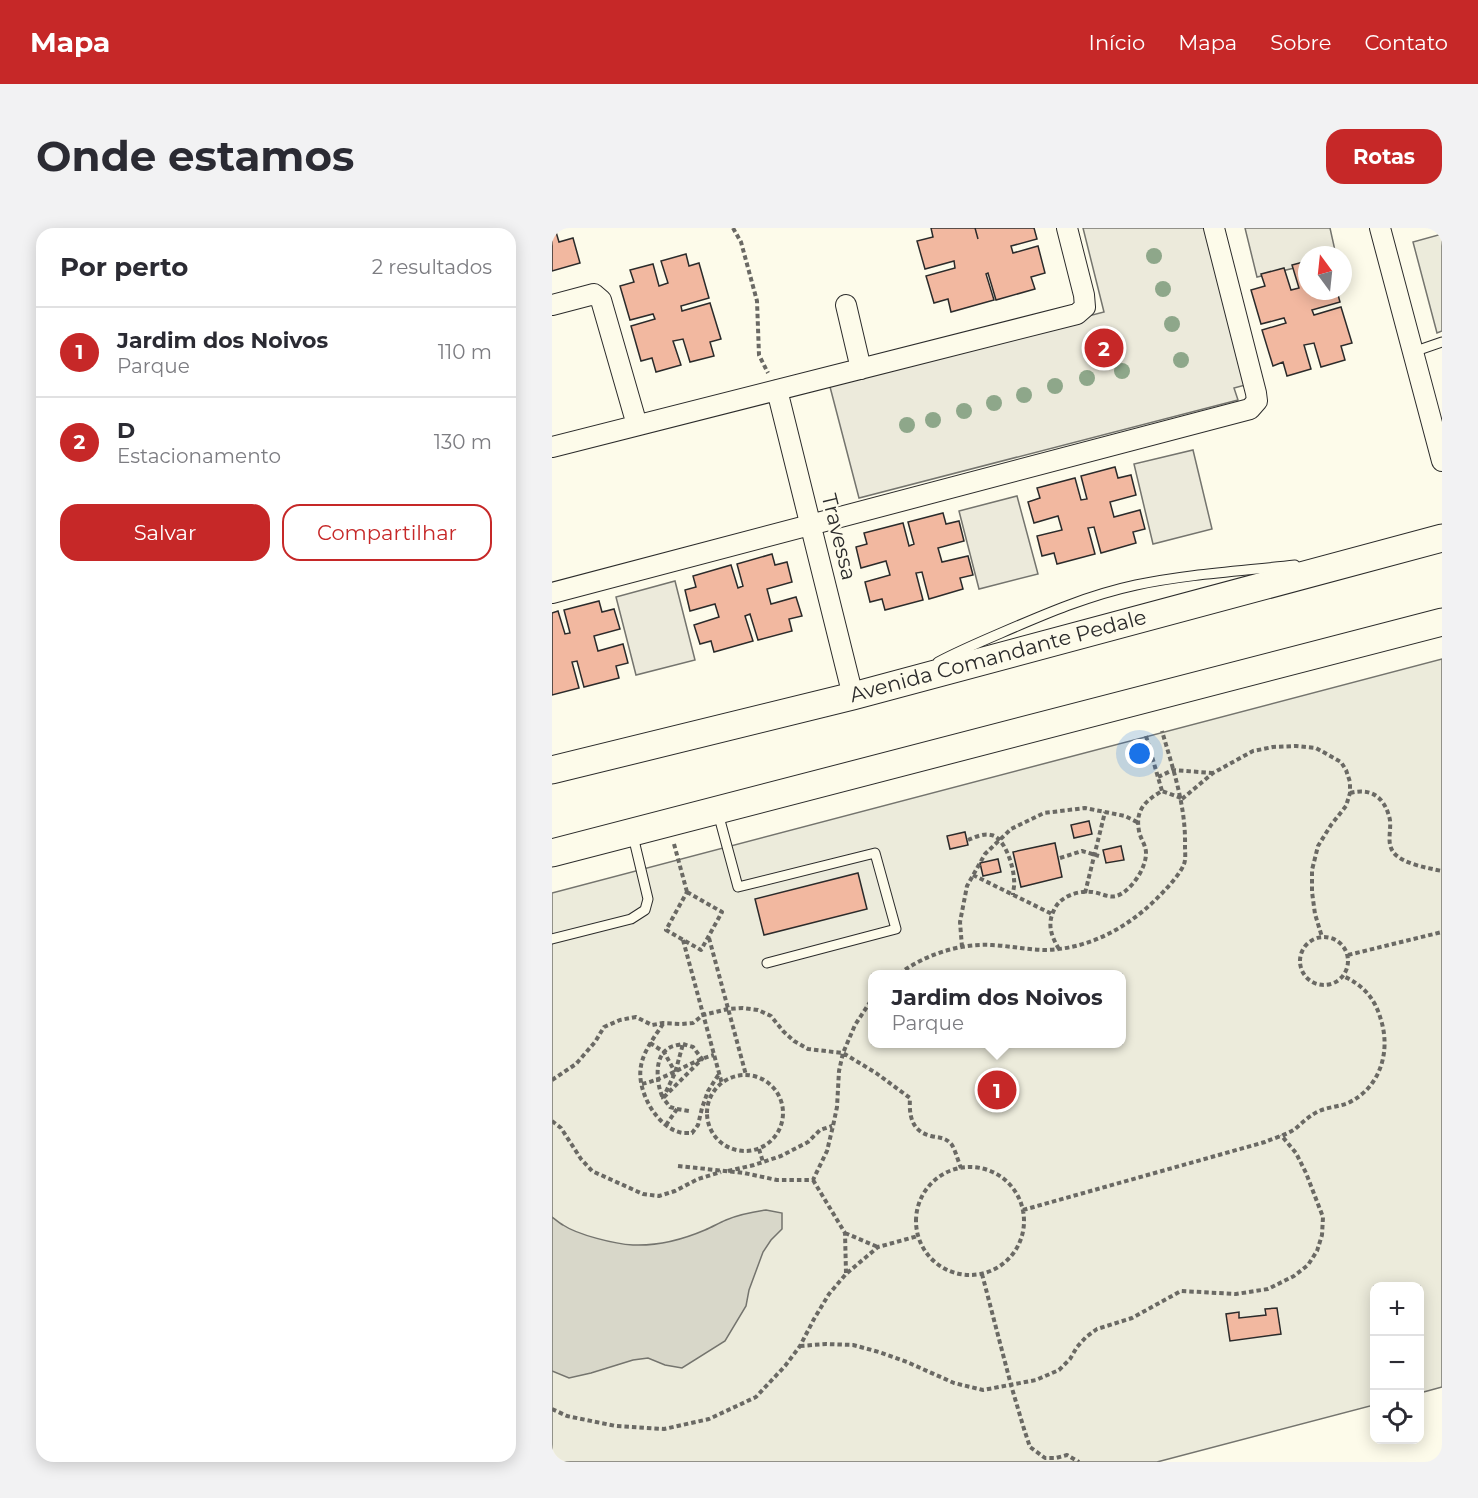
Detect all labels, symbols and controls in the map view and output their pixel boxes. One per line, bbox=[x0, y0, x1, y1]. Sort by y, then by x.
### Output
text: Mapa bbox=[30, 25, 110, 59]
text: Início bbox=[1089, 30, 1145, 55]
text: Mapa bbox=[1178, 30, 1237, 55]
text: Sobre bbox=[1270, 30, 1331, 55]
text: Contato bbox=[1364, 30, 1448, 55]
button: Rotas bbox=[1326, 129, 1442, 184]
text: Onde estamos bbox=[36, 130, 354, 182]
north arrow bbox=[1298, 246, 1352, 300]
text: Por perto bbox=[60, 251, 188, 283]
text: 2 resultados bbox=[372, 255, 492, 279]
pin: 2 bbox=[1084, 326, 1124, 370]
text: Jardim dos Noivos bbox=[117, 327, 328, 354]
text: 1 bbox=[76, 340, 83, 364]
text: 110 m bbox=[438, 340, 492, 364]
text: Parque bbox=[117, 354, 190, 378]
text: D bbox=[117, 417, 135, 444]
text: 2 bbox=[74, 430, 85, 454]
text: 130 m bbox=[434, 430, 492, 454]
text: Estacionamento bbox=[117, 444, 281, 468]
street label: Travessa bbox=[817, 491, 862, 583]
button: Salvar bbox=[60, 504, 270, 561]
button: Compartilhar bbox=[282, 504, 492, 561]
street label: Avenida Comandante Pedale bbox=[847, 604, 1149, 707]
your location bbox=[1125, 739, 1154, 768]
popup bbox=[868, 970, 1126, 1048]
text: Jardim dos Noivos bbox=[891, 984, 1103, 1011]
text: Parque bbox=[891, 1011, 964, 1035]
pin: 1 bbox=[978, 1068, 1016, 1112]
map controls bbox=[1370, 1282, 1424, 1444]
button: + bbox=[1370, 1282, 1424, 1336]
button: − bbox=[1370, 1336, 1424, 1390]
button: locate bbox=[1370, 1390, 1424, 1444]

